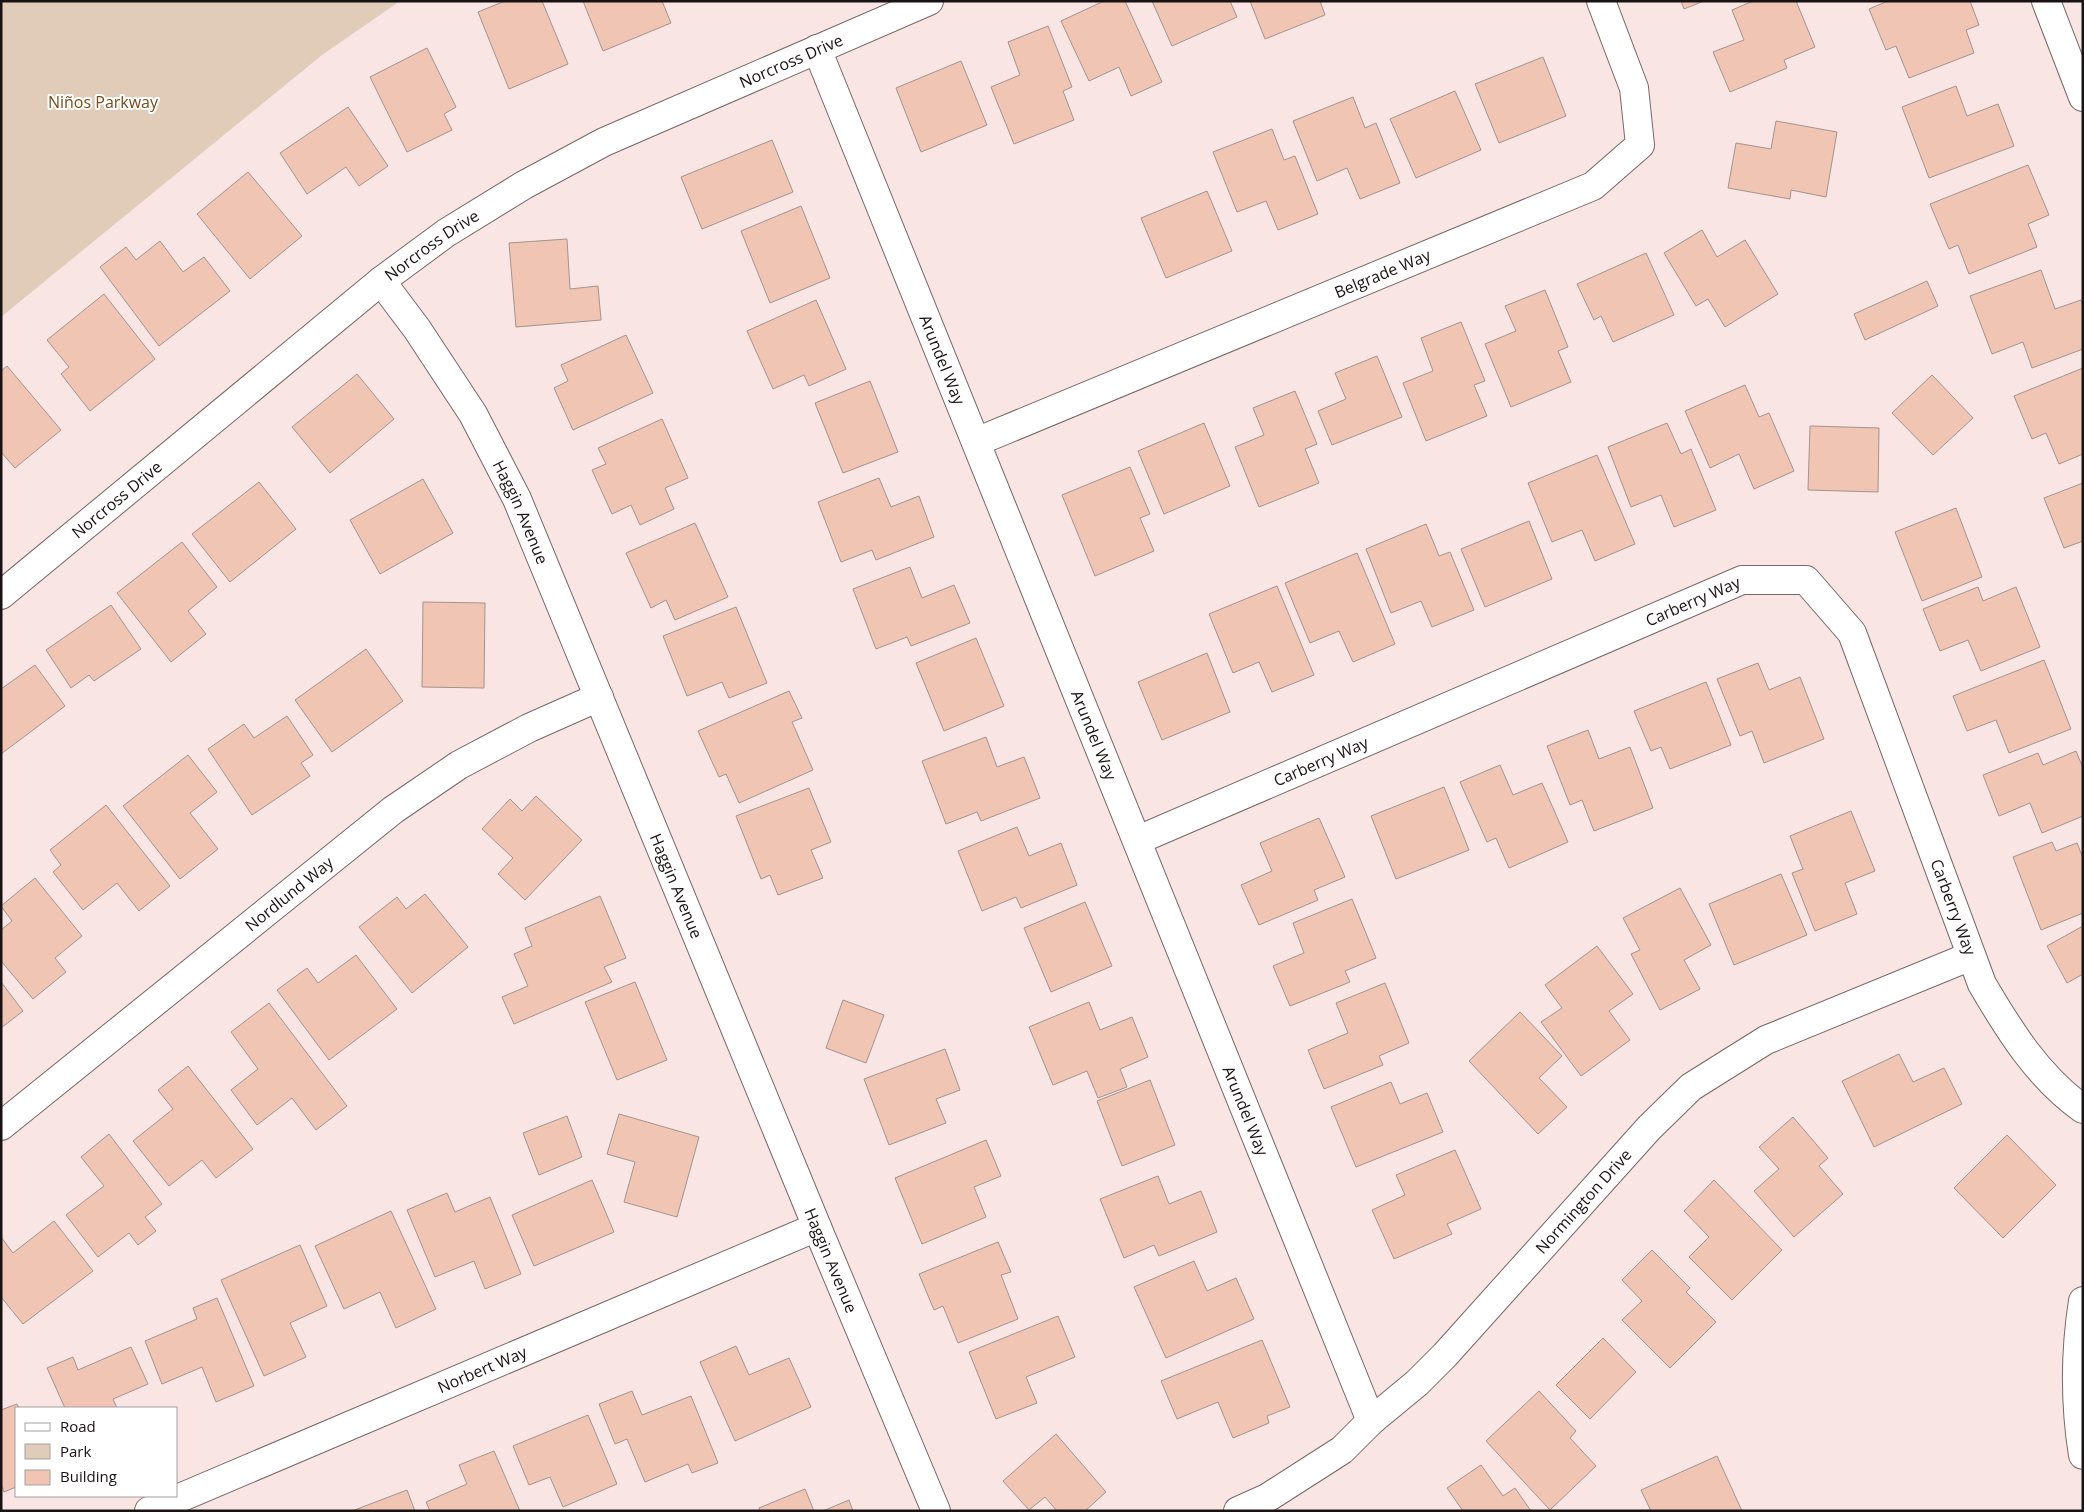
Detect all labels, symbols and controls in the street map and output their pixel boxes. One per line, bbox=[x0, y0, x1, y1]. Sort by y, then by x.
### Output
street label: Norcross Drive bbox=[736, 29, 846, 93]
park label: Niños Parkway bbox=[48, 91, 159, 113]
street label: Norcross Drive bbox=[380, 204, 483, 286]
street label: Belgrade Way bbox=[1331, 243, 1435, 303]
street label: Arundel Way bbox=[914, 311, 971, 409]
street label: Norcross Drive bbox=[67, 456, 166, 543]
street label: Haggin Avenue bbox=[488, 456, 554, 567]
street label: Carberry Way bbox=[1642, 571, 1745, 631]
street label: Arundel Way bbox=[1066, 687, 1122, 784]
street label: Carberry Way bbox=[1270, 731, 1373, 791]
street label: Haggin Avenue bbox=[645, 830, 708, 942]
street label: Nordlund Way bbox=[240, 851, 339, 936]
street label: Carberry Way bbox=[1926, 856, 1982, 959]
street label: Arundel Way bbox=[1218, 1063, 1274, 1160]
street label: Normington Drive bbox=[1530, 1144, 1636, 1258]
street label: Haggin Avenue bbox=[799, 1205, 863, 1316]
street label: Norbert Way bbox=[434, 1340, 531, 1398]
legend bbox=[15, 1407, 178, 1497]
text: Road bbox=[60, 1416, 96, 1436]
text: Park bbox=[60, 1441, 91, 1461]
text: Building bbox=[60, 1466, 117, 1486]

